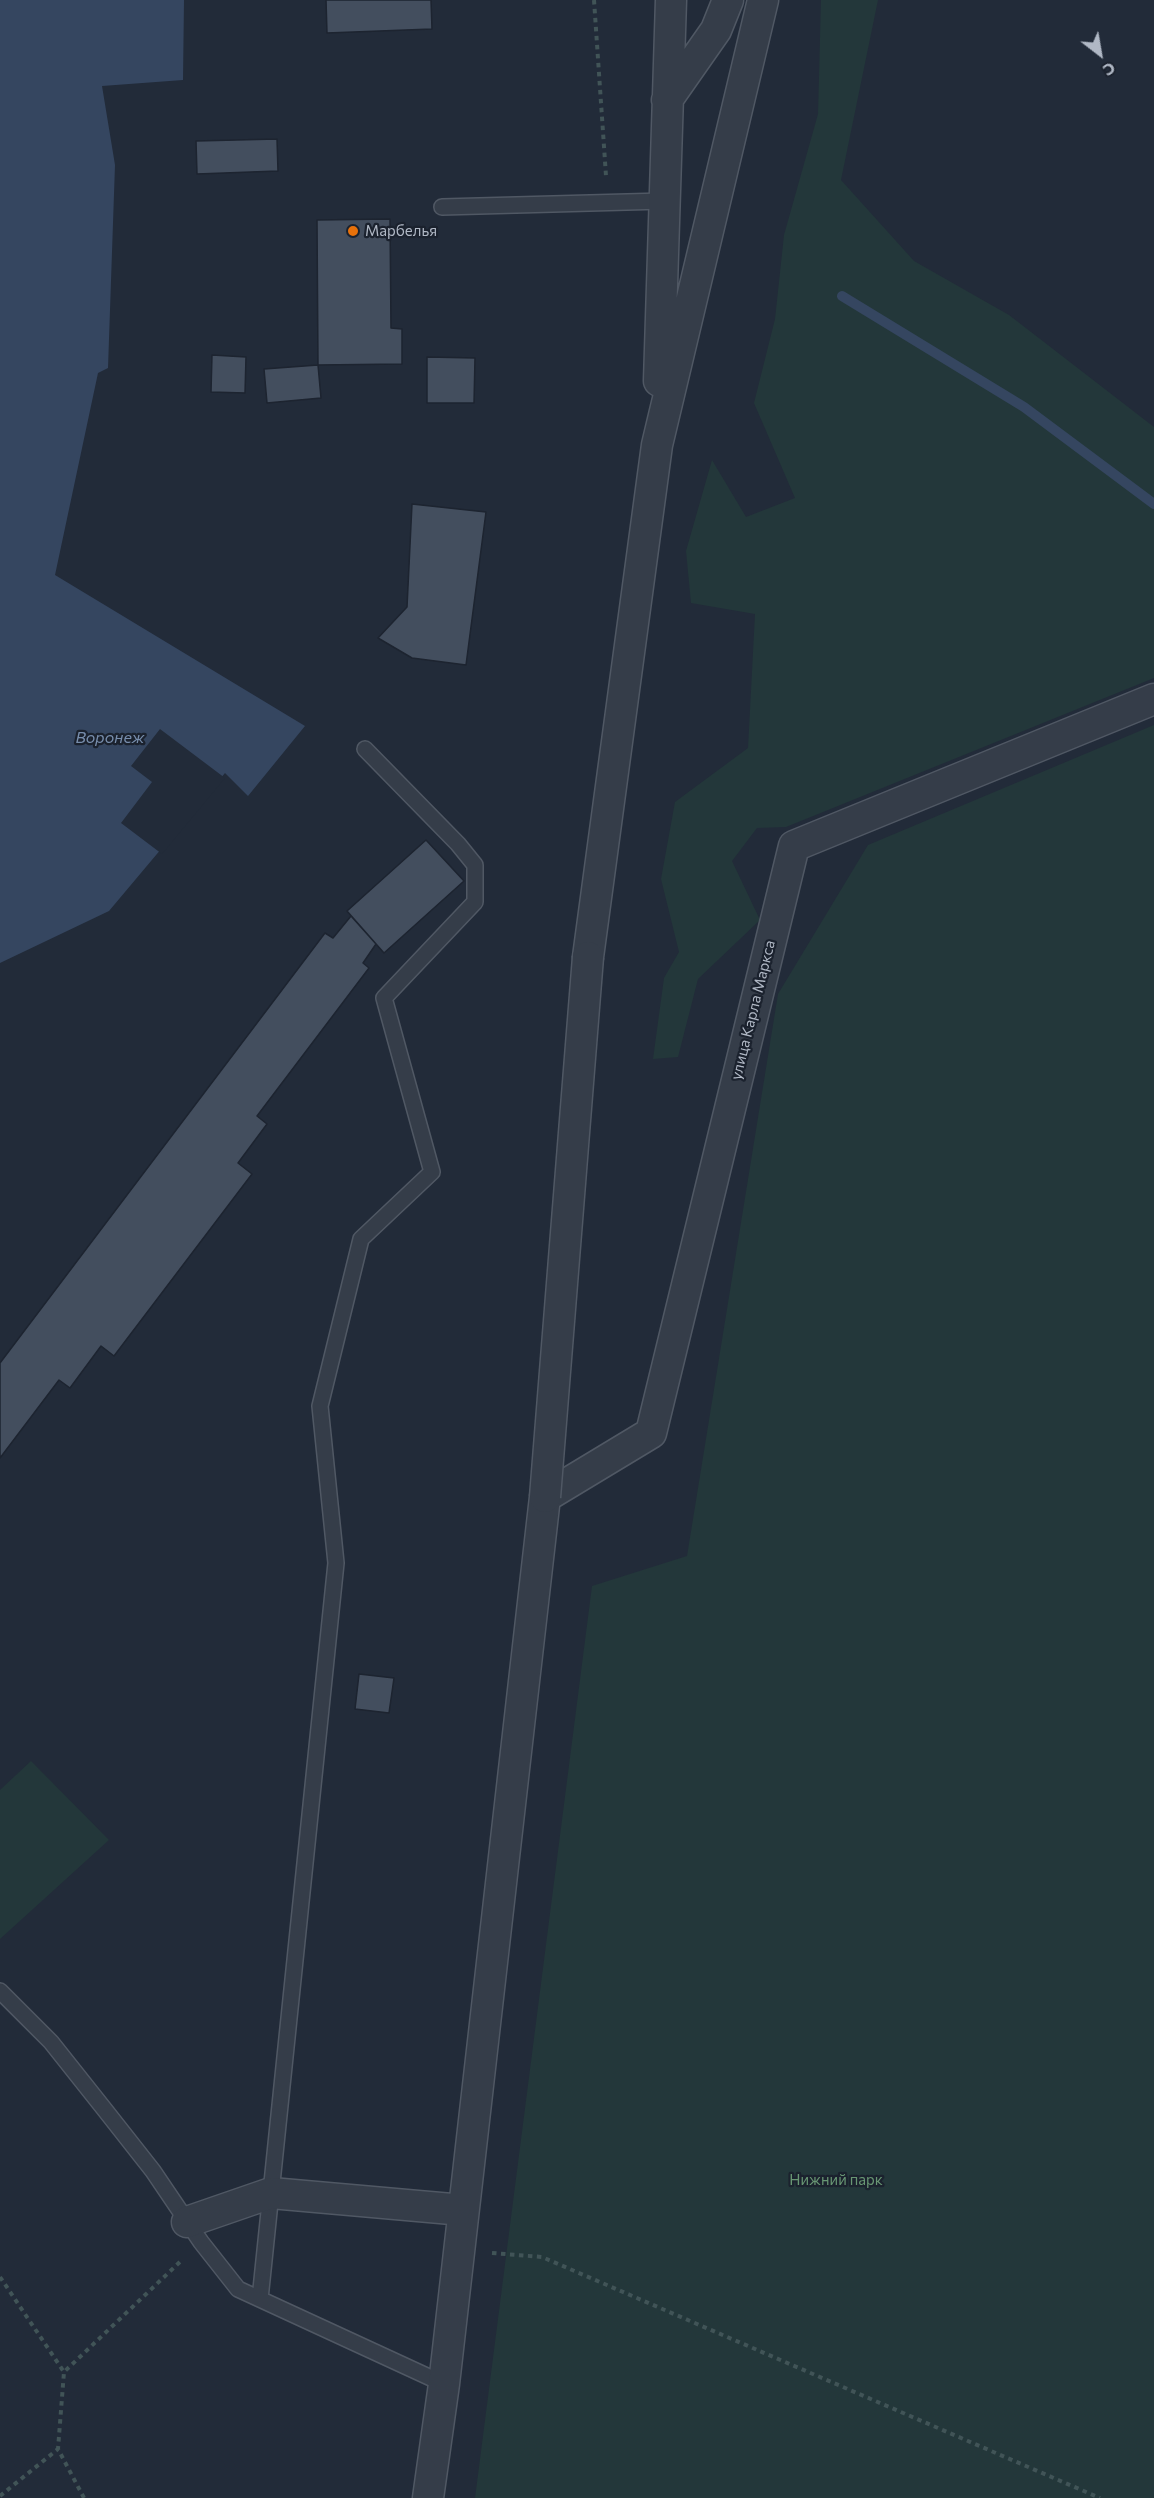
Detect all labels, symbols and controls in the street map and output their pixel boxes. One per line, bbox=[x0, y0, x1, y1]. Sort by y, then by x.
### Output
north arrow bbox=[1070, 24, 1130, 84]
text: С bbox=[1100, 59, 1119, 81]
place label: Марбелья bbox=[365, 222, 437, 240]
marker: Марбелья bbox=[346, 224, 360, 238]
water label: Воронеж bbox=[75, 728, 145, 748]
street label: улица Карла Маркса bbox=[727, 938, 779, 1082]
park label: Нижний парк bbox=[789, 2171, 883, 2189]

